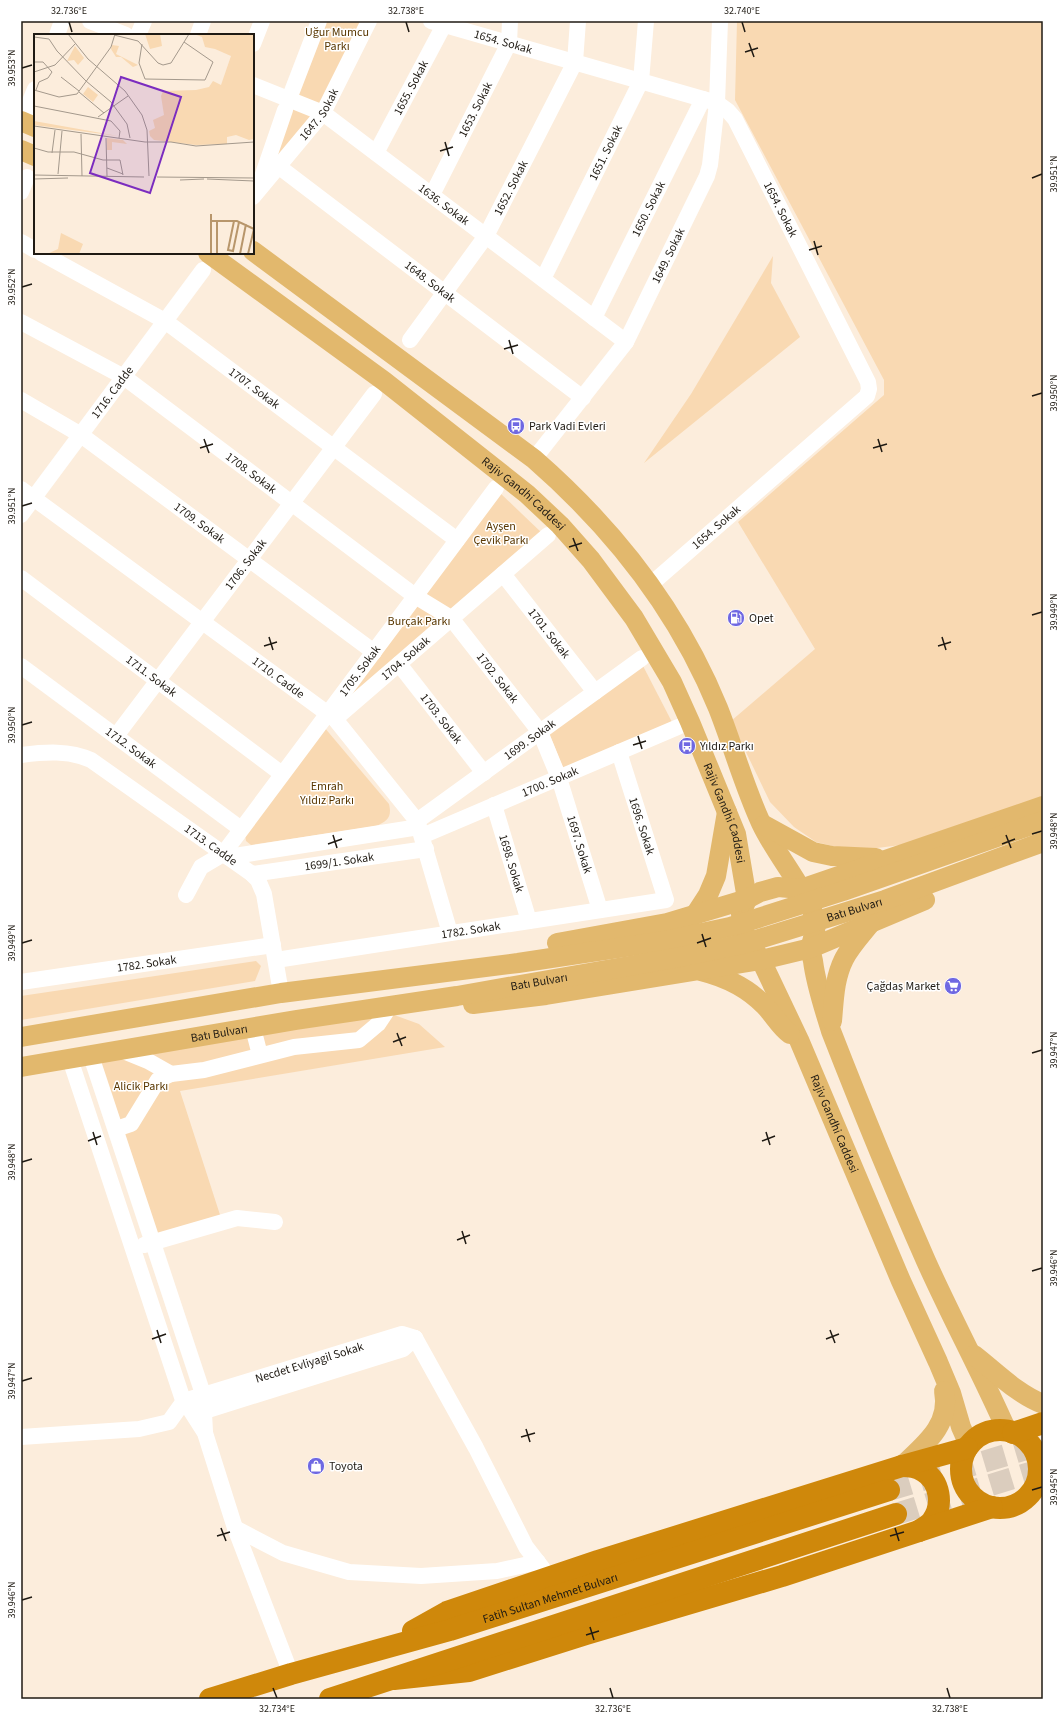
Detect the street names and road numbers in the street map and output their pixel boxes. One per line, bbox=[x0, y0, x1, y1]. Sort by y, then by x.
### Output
street label: 1654. Sokak bbox=[472, 26, 534, 59]
street label: 1655. Sokak bbox=[390, 57, 433, 118]
street label: 1653. Sokak bbox=[455, 79, 497, 140]
street label: 1647. Sokak bbox=[295, 86, 343, 144]
street label: 1651. Sokak bbox=[585, 122, 627, 184]
street label: 1652. Sokak bbox=[490, 157, 532, 219]
street label: 1650. Sokak bbox=[628, 178, 670, 240]
street label: 1654. Sokak bbox=[759, 179, 801, 240]
street label: 1636. Sokak bbox=[415, 180, 473, 230]
street label: 1649. Sokak bbox=[648, 225, 689, 287]
street label: 1648. Sokak bbox=[401, 257, 459, 307]
street label: 1716. Cadde bbox=[87, 363, 138, 422]
street label: 1707. Sokak bbox=[225, 364, 283, 413]
street label: 1708. Sokak bbox=[222, 448, 280, 498]
street label: Rajiv Gandhi Caddesi bbox=[478, 453, 569, 534]
street label: 1709. Sokak bbox=[170, 499, 228, 548]
street label: 1654. Sokak bbox=[688, 501, 745, 553]
street label: 1706. Sokak bbox=[221, 536, 271, 594]
street label: 1701. Sokak bbox=[524, 605, 574, 662]
street label: 1704. Sokak bbox=[377, 632, 434, 685]
street label: 1705. Sokak bbox=[335, 642, 385, 700]
street label: 1702. Sokak bbox=[472, 649, 522, 707]
street label: 1711. Sokak bbox=[122, 651, 180, 701]
street label: 1710. Cadde bbox=[248, 653, 308, 703]
street label: 1703. Sokak bbox=[416, 690, 466, 748]
street label: 1699. Sokak bbox=[501, 715, 559, 764]
street label: 1712. Sokak bbox=[102, 723, 160, 773]
street label: Rajiv Gandhi Caddesi bbox=[699, 760, 749, 864]
street label: 1700. Sokak bbox=[519, 762, 581, 802]
street label: 1696. Sokak bbox=[624, 795, 659, 857]
street label: 1697. Sokak bbox=[562, 813, 596, 876]
street label: 1713. Cadde bbox=[181, 821, 241, 870]
street label: 1698. Sokak bbox=[494, 832, 528, 895]
street label: 1699/1. Sokak bbox=[303, 849, 375, 875]
street label: Batı Bulvarı bbox=[824, 893, 884, 927]
street label: 1782. Sokak bbox=[440, 918, 502, 944]
street label: 1782. Sokak bbox=[116, 951, 178, 977]
street label: Batı Bulvarı bbox=[509, 969, 569, 996]
street label: Batı Bulvarı bbox=[189, 1020, 249, 1047]
street label: Rajiv Gandhi Caddesi bbox=[806, 1072, 862, 1176]
street label: Necdet Evliyagil Sokak bbox=[253, 1338, 366, 1388]
street label: Fatih Sultan Mehmet Bulvarı bbox=[481, 1569, 620, 1628]

